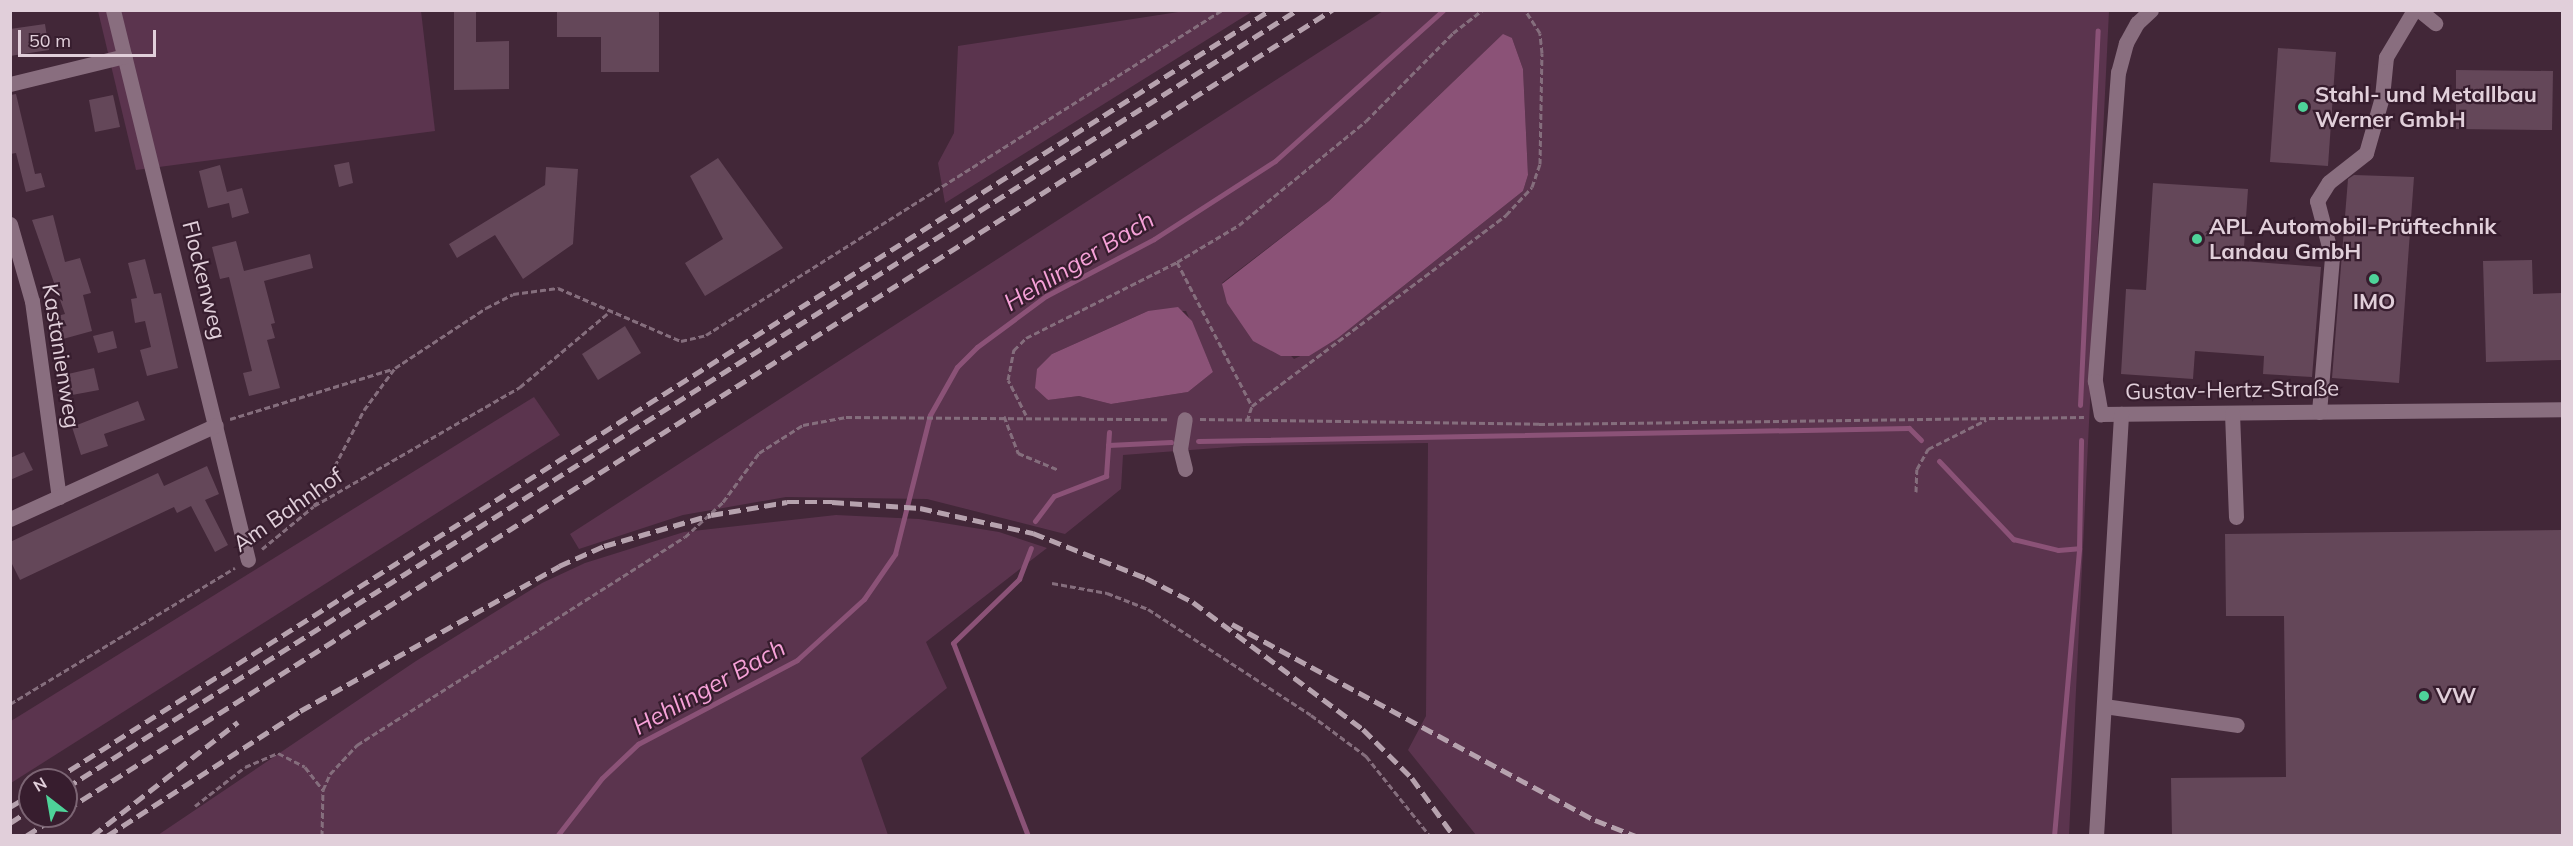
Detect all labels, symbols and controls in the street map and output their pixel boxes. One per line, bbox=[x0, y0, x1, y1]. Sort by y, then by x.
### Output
scale bar bbox=[21, 18, 159, 56]
text: 50 m bbox=[29, 29, 71, 52]
place label: Stahl- und Metallbau Werner GmbH bbox=[2315, 81, 2537, 132]
marker: Stahl- und Metallbau Werner GmbH bbox=[2296, 100, 2310, 114]
water label: Hehlinger Bach bbox=[999, 205, 1159, 317]
place label: APL Automobil-Prüftechnik Landau GmbH bbox=[2209, 213, 2496, 264]
street label: Flockenweg bbox=[177, 218, 231, 342]
marker: APL Automobil-Prüftechnik Landau GmbH bbox=[2190, 232, 2204, 246]
marker: IMO bbox=[2367, 272, 2381, 286]
street label: Kastanienweg bbox=[37, 282, 85, 430]
place label: IMO bbox=[2353, 289, 2395, 315]
street label: Gustav-Hertz-Straße bbox=[2125, 375, 2339, 405]
street label: Am Bahnhof bbox=[228, 462, 348, 558]
water label: Hehlinger Bach bbox=[628, 633, 790, 741]
place label: VW bbox=[2436, 683, 2477, 709]
marker: VW bbox=[2417, 689, 2431, 703]
north arrow bbox=[18, 768, 78, 828]
text: N bbox=[29, 773, 50, 796]

